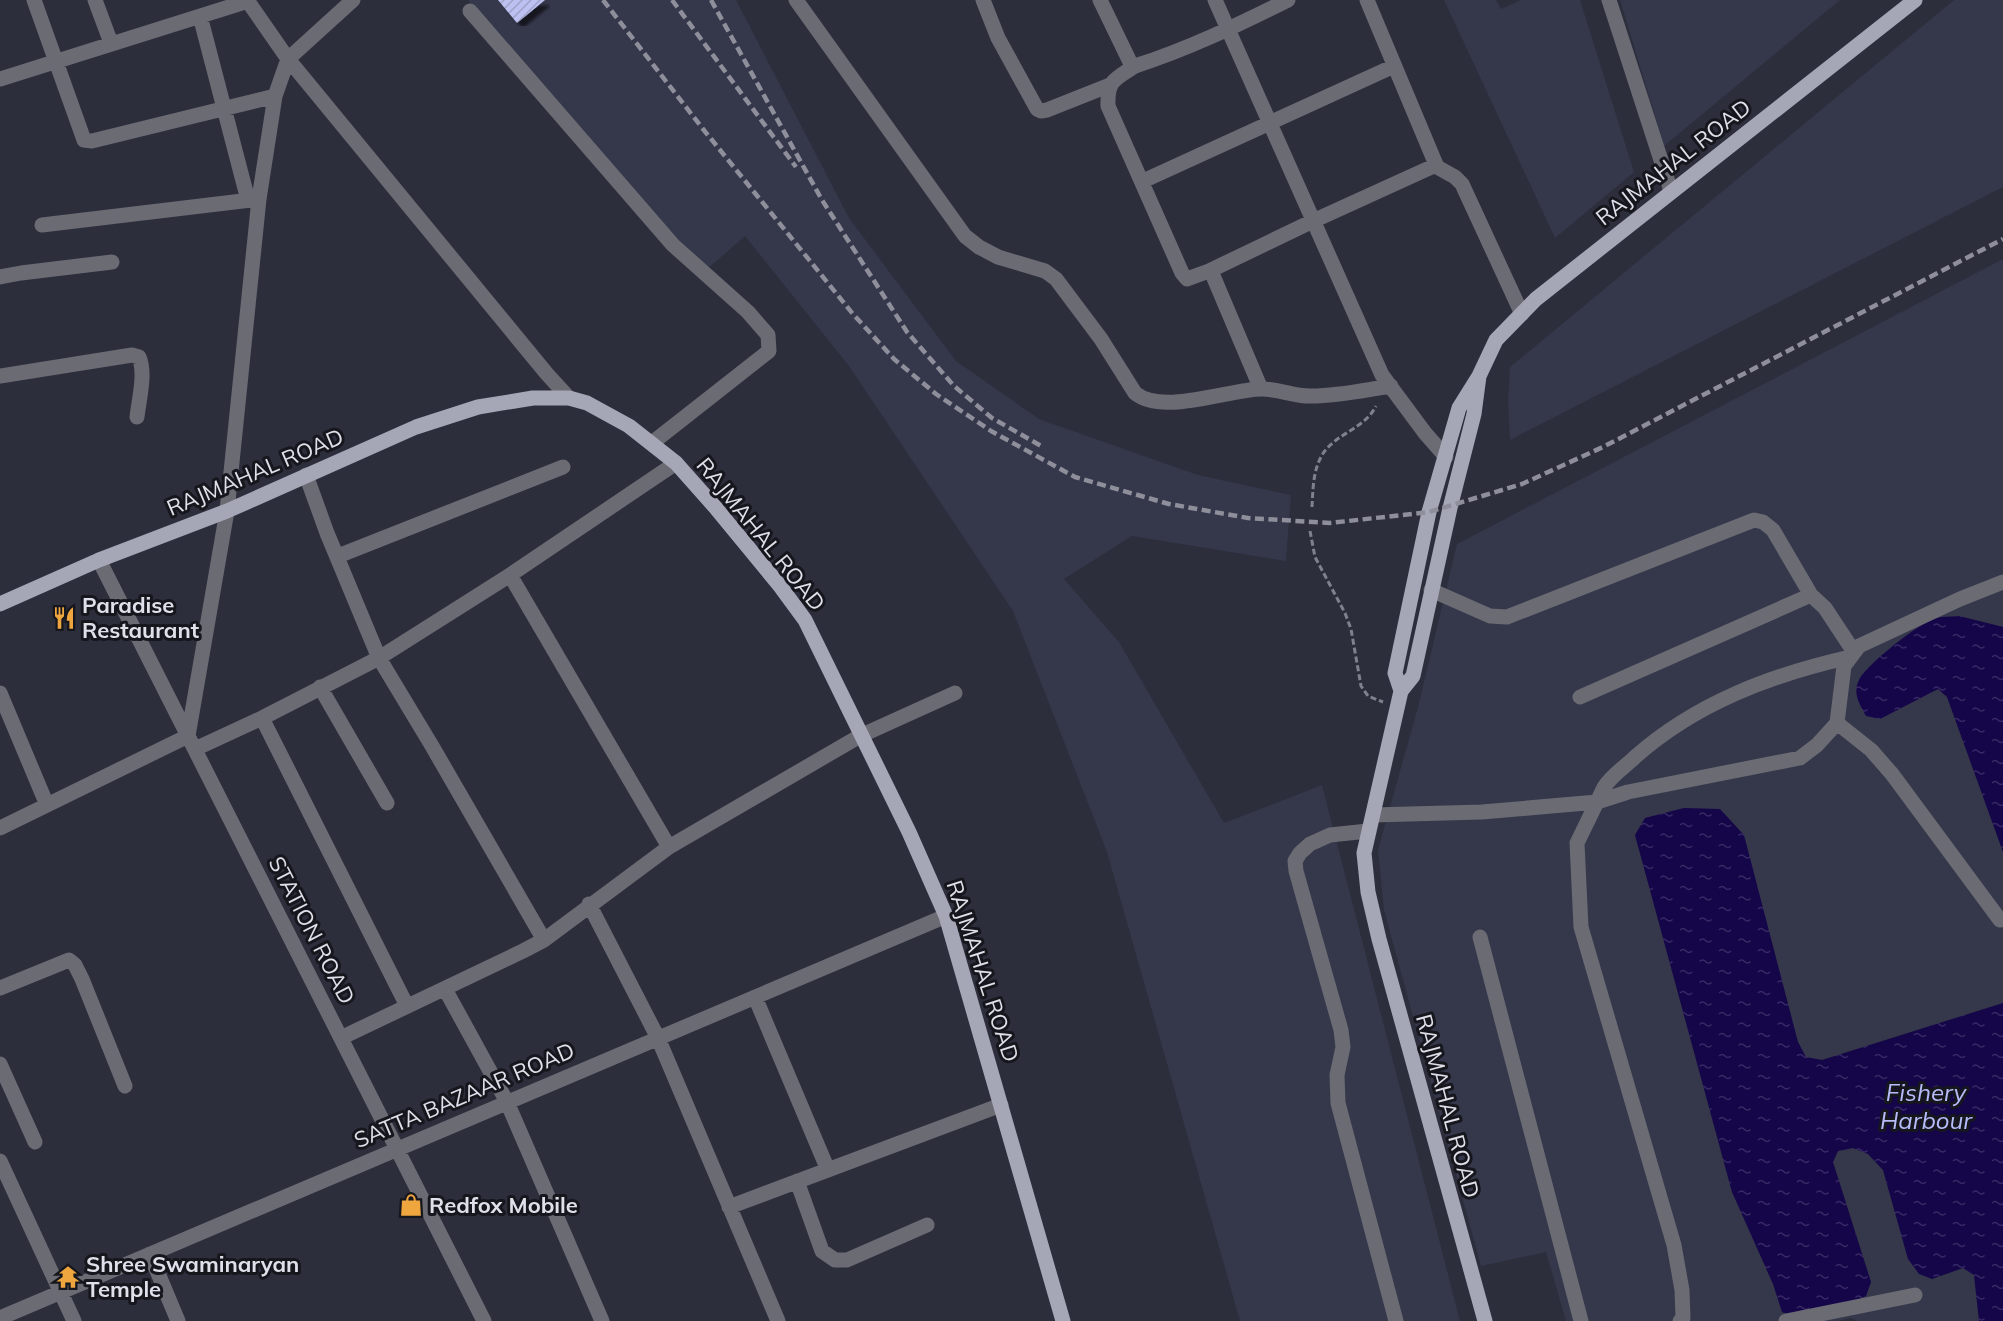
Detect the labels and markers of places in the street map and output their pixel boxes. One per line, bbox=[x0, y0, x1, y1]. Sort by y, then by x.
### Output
place label: Paradise Restaurant bbox=[82, 591, 199, 644]
restaurant icon: Paradise Restaurant bbox=[51, 605, 77, 631]
place label: Redfox Mobile bbox=[429, 1191, 578, 1219]
shop icon: Redfox Mobile bbox=[398, 1192, 424, 1218]
place label: Shree Swaminaryan Temple bbox=[86, 1250, 299, 1303]
temple icon: Shree Swaminaryan Temple bbox=[55, 1264, 81, 1290]

